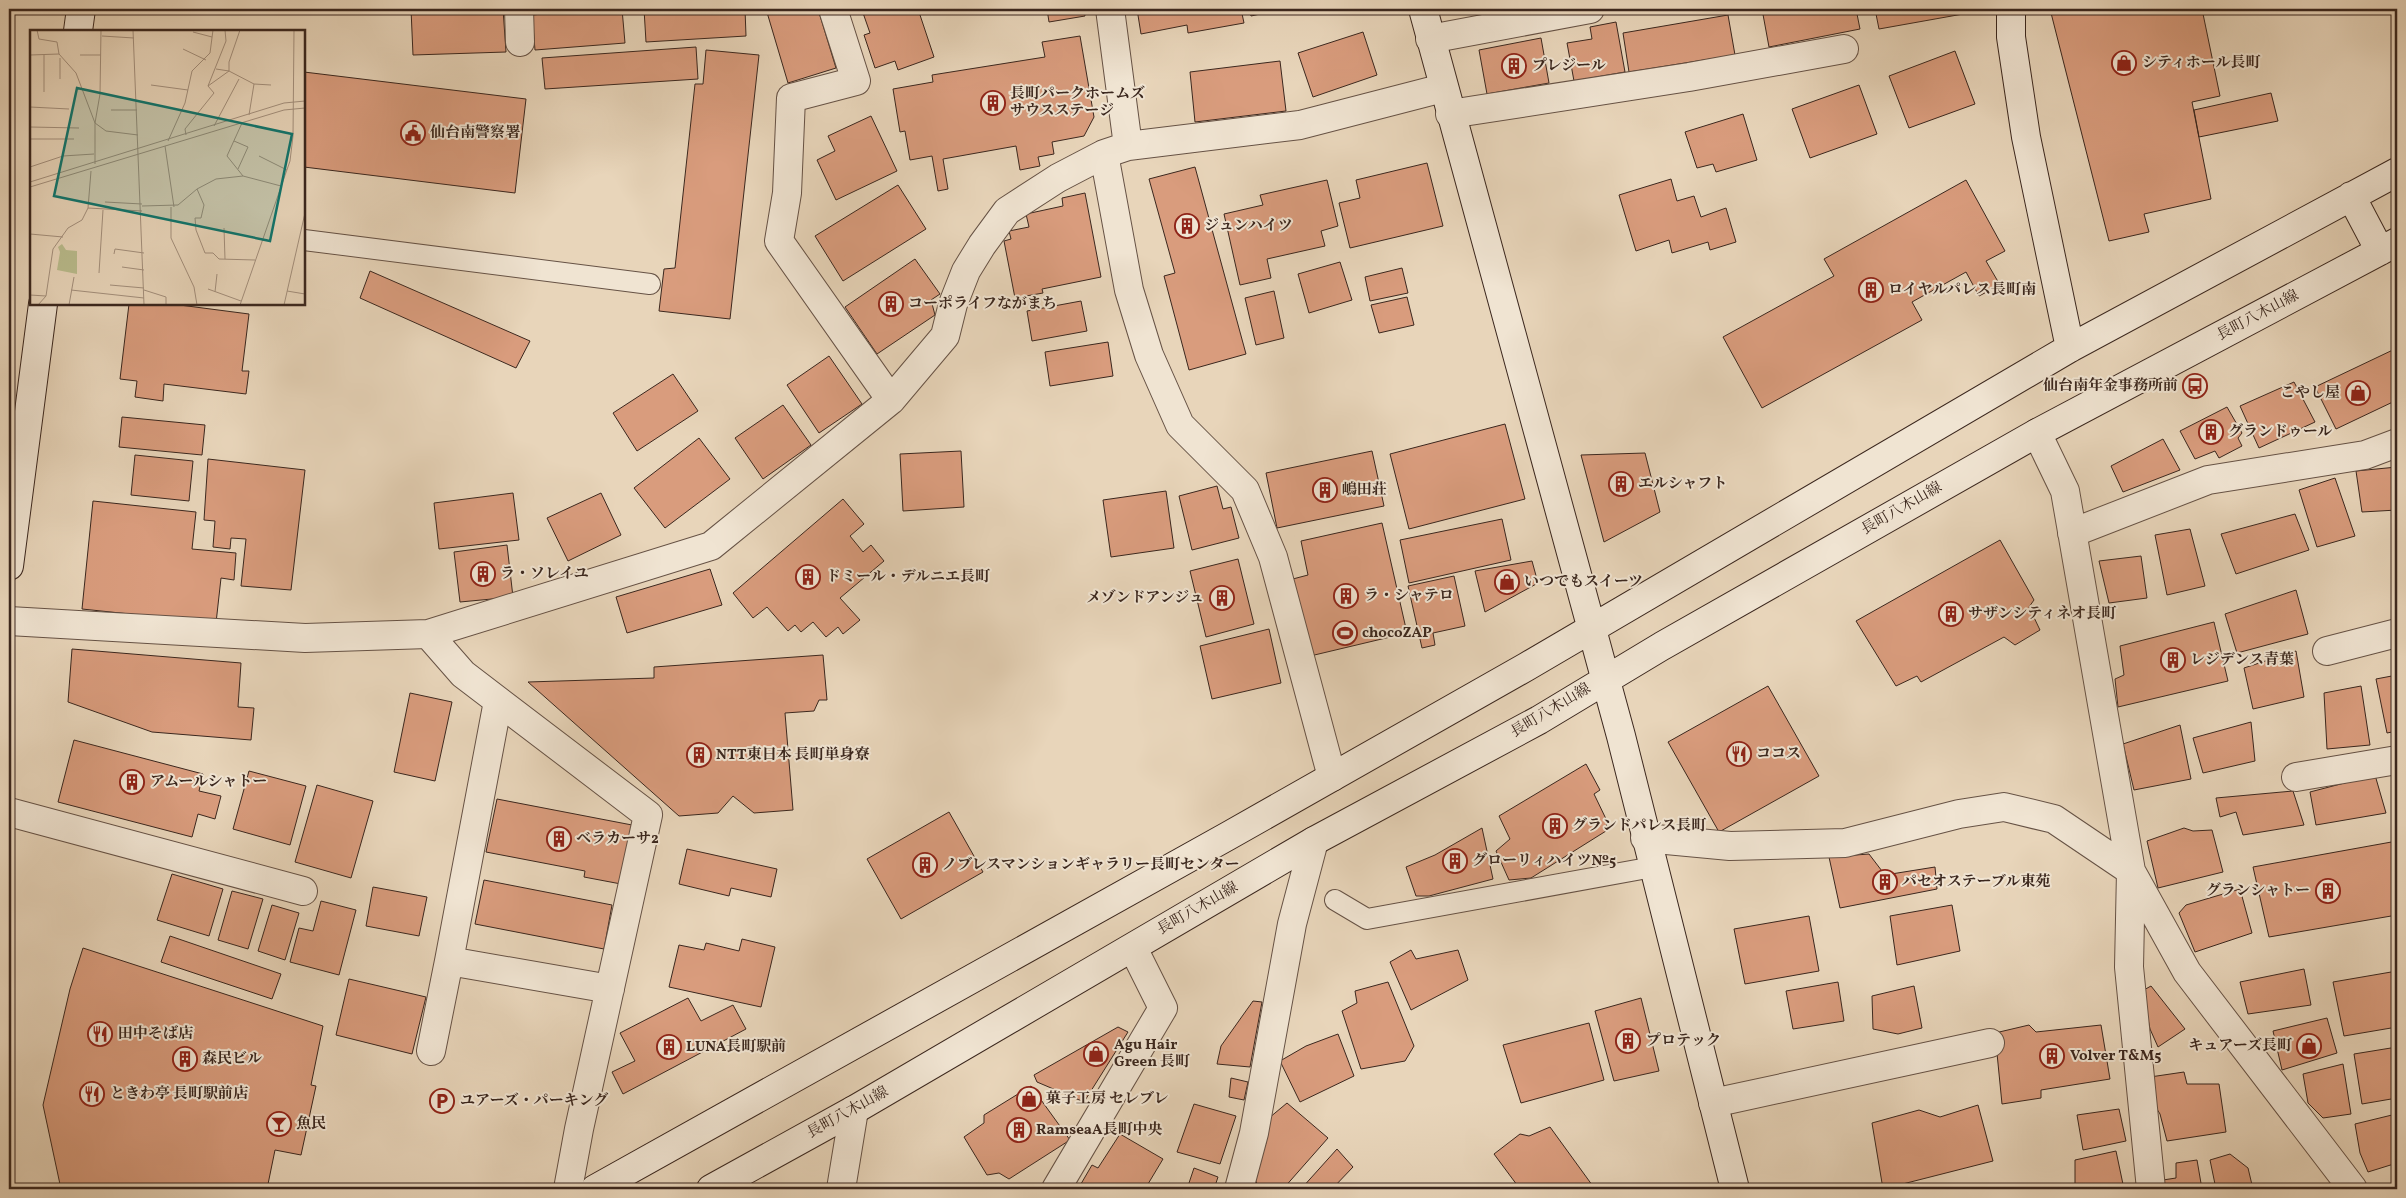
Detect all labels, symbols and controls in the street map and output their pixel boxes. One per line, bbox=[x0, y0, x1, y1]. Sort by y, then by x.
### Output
inset map bbox=[30, 30, 305, 305]
shop icon: シティホール長町 bbox=[2111, 50, 2137, 76]
building icon: プレジール bbox=[1501, 53, 1527, 79]
place label: シティホール長町 bbox=[2142, 53, 2261, 74]
place label: プレジール bbox=[1532, 56, 1606, 77]
place label: 長町パークホームズ サウスステージ bbox=[1010, 84, 1145, 122]
building icon: 長町パークホームズ サウスステージ bbox=[980, 90, 1006, 116]
public building icon: 仙台南警察署 bbox=[400, 120, 426, 146]
place label: 仙台南警察署 bbox=[430, 123, 520, 144]
building icon: ジュンハイツ bbox=[1174, 213, 1200, 239]
place label: ジュンハイツ bbox=[1204, 216, 1293, 237]
building icon: ロイヤルパレス長町南 bbox=[1858, 277, 1884, 303]
place label: ロイヤルパレス長町南 bbox=[1888, 280, 2036, 301]
street label: 長町八木山線 bbox=[2213, 286, 2303, 346]
building icon: コーポライフながまち bbox=[878, 291, 904, 317]
place label: コーポライフながまち bbox=[908, 294, 1057, 315]
bus stop icon: 仙台南年金事務所前 bbox=[2182, 373, 2208, 399]
place label: 仙台南年金事務所前 bbox=[2043, 376, 2178, 397]
shop icon: こやし屋 bbox=[2345, 380, 2371, 406]
place label: こやし屋 bbox=[2280, 383, 2340, 404]
building icon: グランドゥール bbox=[2198, 419, 2224, 445]
place label: グランドゥール bbox=[2228, 422, 2332, 443]
building icon: エルシャフト bbox=[1608, 471, 1634, 497]
place label: エルシャフト bbox=[1638, 474, 1727, 495]
building icon: 嶋田荘 bbox=[1312, 477, 1338, 503]
street label: 長町八木山線 bbox=[1858, 477, 1946, 541]
place label: 嶋田荘 bbox=[1342, 480, 1387, 501]
building icon: ラ・ソレイユ bbox=[470, 561, 496, 587]
place label: ラ・ソレイユ bbox=[500, 564, 589, 585]
building icon: ドミール・デルニエ長町 bbox=[795, 564, 821, 590]
place label: ドミール・デルニエ長町 bbox=[826, 567, 990, 588]
shop icon: いつでもスイーツ bbox=[1494, 569, 1520, 595]
place label: いつでもスイーツ bbox=[1524, 572, 1643, 593]
building icon: ラ・シャテロ bbox=[1333, 583, 1359, 609]
building icon: メゾンドアンジュ bbox=[1209, 585, 1235, 611]
place label: ラ・シャテロ bbox=[1364, 586, 1454, 607]
place label: メゾンドアンジュ bbox=[1086, 588, 1204, 609]
building icon: サザンシティネオ長町 bbox=[1938, 601, 1964, 627]
place label: サザンシティネオ長町 bbox=[1968, 604, 2116, 625]
sports icon: chocoZAP bbox=[1332, 620, 1358, 646]
place label: chocoZAP bbox=[1362, 623, 1432, 644]
building icon: レジデンス青葉 bbox=[2160, 647, 2186, 673]
place label: レジデンス青葉 bbox=[2190, 650, 2294, 671]
street label: 長町八木山線 bbox=[1507, 679, 1595, 743]
restaurant icon: ココス bbox=[1726, 741, 1752, 767]
building icon: NTT東日本 長町単身寮 bbox=[686, 742, 712, 768]
place label: ココス bbox=[1756, 744, 1801, 765]
place label: NTT東日本 長町単身寮 bbox=[716, 745, 870, 766]
building icon: アムールシャトー bbox=[119, 769, 145, 795]
place label: アムールシャトー bbox=[150, 772, 267, 793]
building icon: グランドパレス長町 bbox=[1542, 813, 1568, 839]
place label: グランドパレス長町 bbox=[1572, 816, 1706, 837]
building icon: ベラカーサ2 bbox=[546, 826, 572, 852]
place label: ベラカーサ2 bbox=[576, 829, 659, 850]
building icon: グローリィハイツ№5 bbox=[1442, 848, 1468, 874]
place label: グローリィハイツ№5 bbox=[1472, 851, 1616, 872]
building icon: ノブレスマンションギャラリー長町センター bbox=[912, 852, 938, 878]
place label: ノブレスマンションギャラリー長町センター bbox=[942, 855, 1239, 876]
building icon: パセオステーブル東苑 bbox=[1872, 869, 1898, 895]
place label: パセオステーブル東苑 bbox=[1902, 872, 2050, 893]
street label: 長町八木山線 bbox=[1154, 877, 1242, 941]
building icon: グランシャトー bbox=[2315, 878, 2341, 904]
place label: グランシャトー bbox=[2206, 881, 2310, 902]
restaurant icon: 田中そば店 bbox=[87, 1021, 113, 1047]
place label: 田中そば店 bbox=[118, 1024, 193, 1045]
building icon: プロテック bbox=[1615, 1028, 1641, 1054]
place label: プロテック bbox=[1646, 1031, 1721, 1052]
shop icon: キュアーズ長町 bbox=[2296, 1033, 2322, 1059]
building icon: LUNA長町駅前 bbox=[656, 1034, 682, 1060]
place label: Agu Hair Green 長町 bbox=[1114, 1035, 1190, 1073]
place label: キュアーズ長町 bbox=[2188, 1036, 2292, 1057]
place label: LUNA長町駅前 bbox=[686, 1037, 786, 1058]
shop icon: Agu Hair Green 長町 bbox=[1083, 1041, 1109, 1067]
building icon: Volver T&M5 bbox=[2039, 1043, 2065, 1069]
building icon: 森民ビル bbox=[172, 1046, 198, 1072]
place label: Volver T&M5 bbox=[2070, 1046, 2161, 1067]
place label: 森民ビル bbox=[202, 1049, 262, 1070]
restaurant icon: ときわ亭 長町駅前店 bbox=[79, 1081, 105, 1107]
street label: 長町八木山線 bbox=[804, 1082, 892, 1144]
place label: ときわ亭 長町駅前店 bbox=[110, 1084, 248, 1105]
shop icon: 菓子工房 セレブレ bbox=[1016, 1086, 1042, 1112]
parking icon: ユアーズ・パーキング bbox=[429, 1088, 455, 1114]
place label: 菓子工房 セレブレ bbox=[1046, 1089, 1168, 1110]
place label: ユアーズ・パーキング bbox=[460, 1091, 608, 1112]
bar icon: 魚民 bbox=[266, 1111, 292, 1137]
place label: 魚民 bbox=[296, 1114, 326, 1135]
building icon: RamseaA長町中央 bbox=[1006, 1117, 1032, 1143]
place label: RamseaA長町中央 bbox=[1036, 1120, 1163, 1141]

